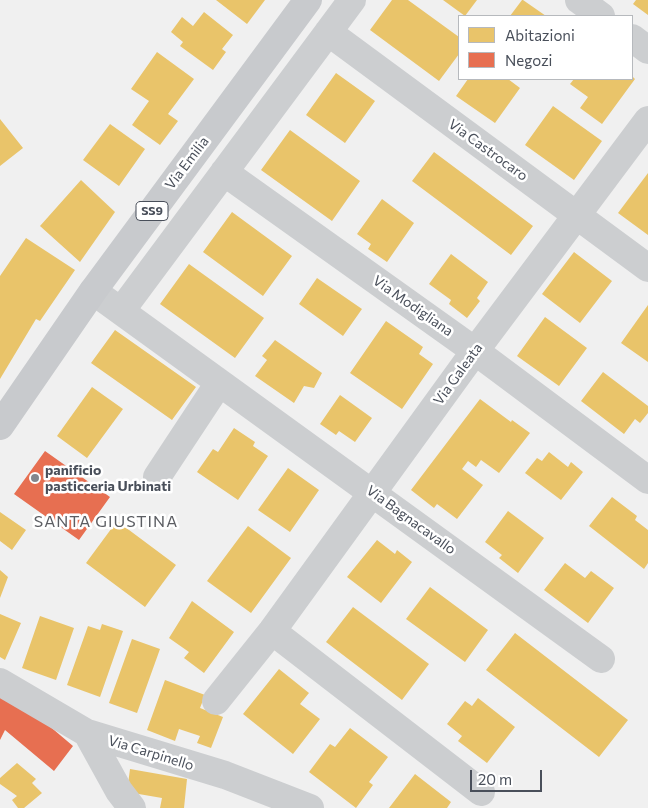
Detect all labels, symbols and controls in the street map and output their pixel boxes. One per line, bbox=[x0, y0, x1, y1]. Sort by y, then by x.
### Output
legend bbox=[458, 15, 633, 80]
text: Abitazioni bbox=[505, 26, 575, 44]
text: Negozi bbox=[505, 51, 552, 69]
street label: Via Castrocaro bbox=[445, 116, 531, 184]
street label: Via Emilia bbox=[162, 133, 212, 193]
road number: SS9 bbox=[136, 202, 168, 220]
street label: Via Modigliana bbox=[370, 272, 456, 340]
street label: Via Galeata bbox=[430, 340, 486, 408]
place label: panificio pasticceria Urbinati bbox=[45, 462, 171, 494]
marker: panificio pasticceria Urbinati bbox=[29, 472, 41, 484]
street label: Via Bagnacavallo bbox=[363, 482, 459, 558]
district label: SANTA GIUSTINA bbox=[32, 512, 180, 532]
street label: Via Carpinello bbox=[106, 732, 196, 774]
scale bar bbox=[473, 760, 546, 792]
text: 20 m bbox=[478, 770, 512, 788]

